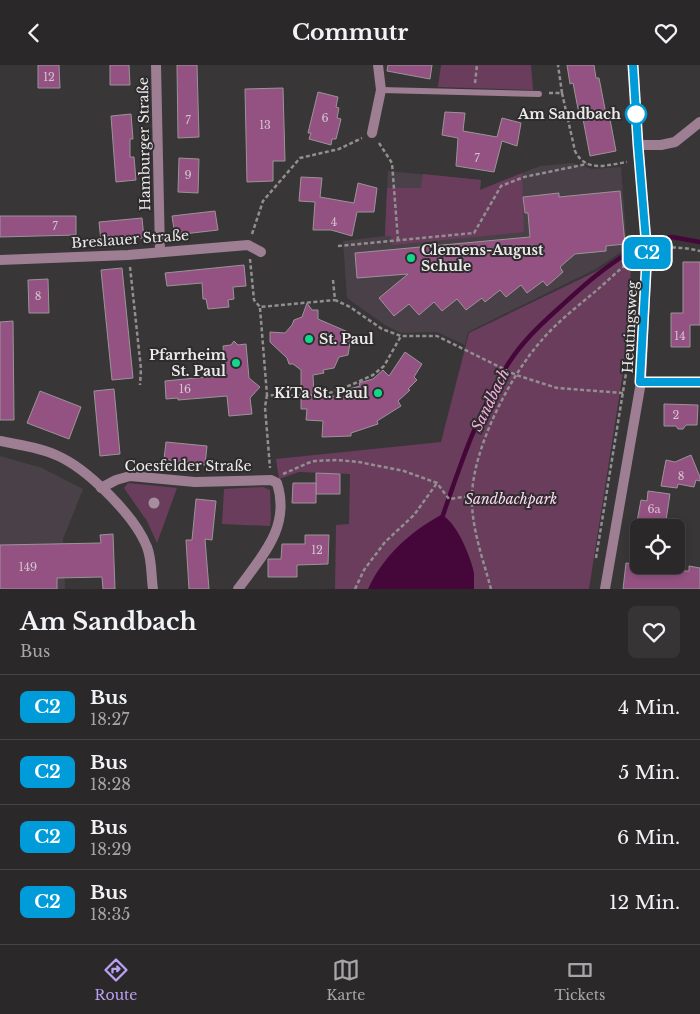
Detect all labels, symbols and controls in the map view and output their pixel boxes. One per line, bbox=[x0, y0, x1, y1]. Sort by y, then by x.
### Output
icon: back bbox=[20, 19, 48, 47]
text: Commutr bbox=[292, 19, 408, 46]
icon: heart bbox=[652, 19, 680, 47]
house number: 12 bbox=[43, 70, 55, 84]
street label: Hamburger Straße bbox=[134, 77, 154, 211]
marker: Am Sandbach bbox=[625, 103, 647, 125]
place label: Am Sandbach bbox=[517, 105, 621, 123]
house number: 6 bbox=[321, 111, 329, 125]
house number: 7 bbox=[185, 113, 191, 127]
house number: 13 bbox=[259, 118, 271, 132]
house number: 7 bbox=[474, 151, 480, 165]
house number: 9 bbox=[184, 168, 192, 182]
house number: 4 bbox=[331, 215, 337, 229]
house number: 7 bbox=[52, 219, 58, 233]
street label: Breslauer Straße bbox=[71, 226, 189, 252]
line badge: C2 bbox=[624, 237, 670, 269]
place label: Clemens-August Schule bbox=[421, 241, 544, 275]
text: C2 bbox=[634, 242, 660, 264]
marker: Clemens-August Schule bbox=[405, 252, 417, 264]
street label: Heutingsweg bbox=[619, 280, 641, 374]
house number: 8 bbox=[35, 289, 41, 303]
house number: 14 bbox=[674, 329, 686, 343]
place label: St. Paul bbox=[319, 330, 374, 348]
marker: St. Paul bbox=[303, 333, 315, 345]
place label: Pfarrheim St. Paul bbox=[149, 346, 227, 380]
marker: Pfarrheim St. Paul bbox=[230, 357, 242, 369]
water label: Sandbach bbox=[467, 365, 514, 435]
house number: 16 bbox=[179, 382, 191, 396]
place label: KiTa St. Paul bbox=[274, 384, 368, 402]
marker: KiTa St. Paul bbox=[372, 387, 384, 399]
house number: 2 bbox=[673, 408, 680, 422]
street label: Coesfelder Straße bbox=[124, 457, 252, 475]
house number: 8 bbox=[678, 469, 684, 483]
park label: Sandbachpark bbox=[465, 490, 557, 508]
house number: 6a bbox=[647, 502, 661, 516]
map controls bbox=[630, 519, 685, 574]
button: locate bbox=[630, 519, 685, 574]
house number: 12 bbox=[311, 543, 323, 557]
house number: 149 bbox=[19, 560, 37, 574]
button: heart bbox=[628, 606, 680, 658]
text: Am Sandbach bbox=[20, 607, 197, 636]
text: Bus bbox=[20, 641, 50, 661]
text: Bus bbox=[90, 686, 127, 709]
text: C2 bbox=[34, 696, 61, 718]
text: 4 Min. bbox=[618, 696, 680, 719]
text: 18:27 bbox=[90, 709, 129, 729]
text: Bus bbox=[90, 751, 127, 774]
text: C2 bbox=[34, 761, 61, 783]
text: 5 Min. bbox=[618, 761, 680, 784]
text: 18:28 bbox=[90, 774, 131, 794]
text: Bus bbox=[90, 816, 127, 839]
text: C2 bbox=[34, 826, 61, 848]
text: 6 Min. bbox=[617, 826, 680, 849]
text: 18:29 bbox=[90, 839, 132, 859]
text: Bus bbox=[90, 881, 127, 904]
text: C2 bbox=[34, 891, 61, 913]
text: 12 Min. bbox=[609, 891, 680, 914]
text: 18:35 bbox=[90, 904, 130, 924]
tab: Route bbox=[95, 956, 137, 1004]
tab: Karte bbox=[327, 956, 365, 1004]
tab: Tickets bbox=[554, 956, 605, 1004]

